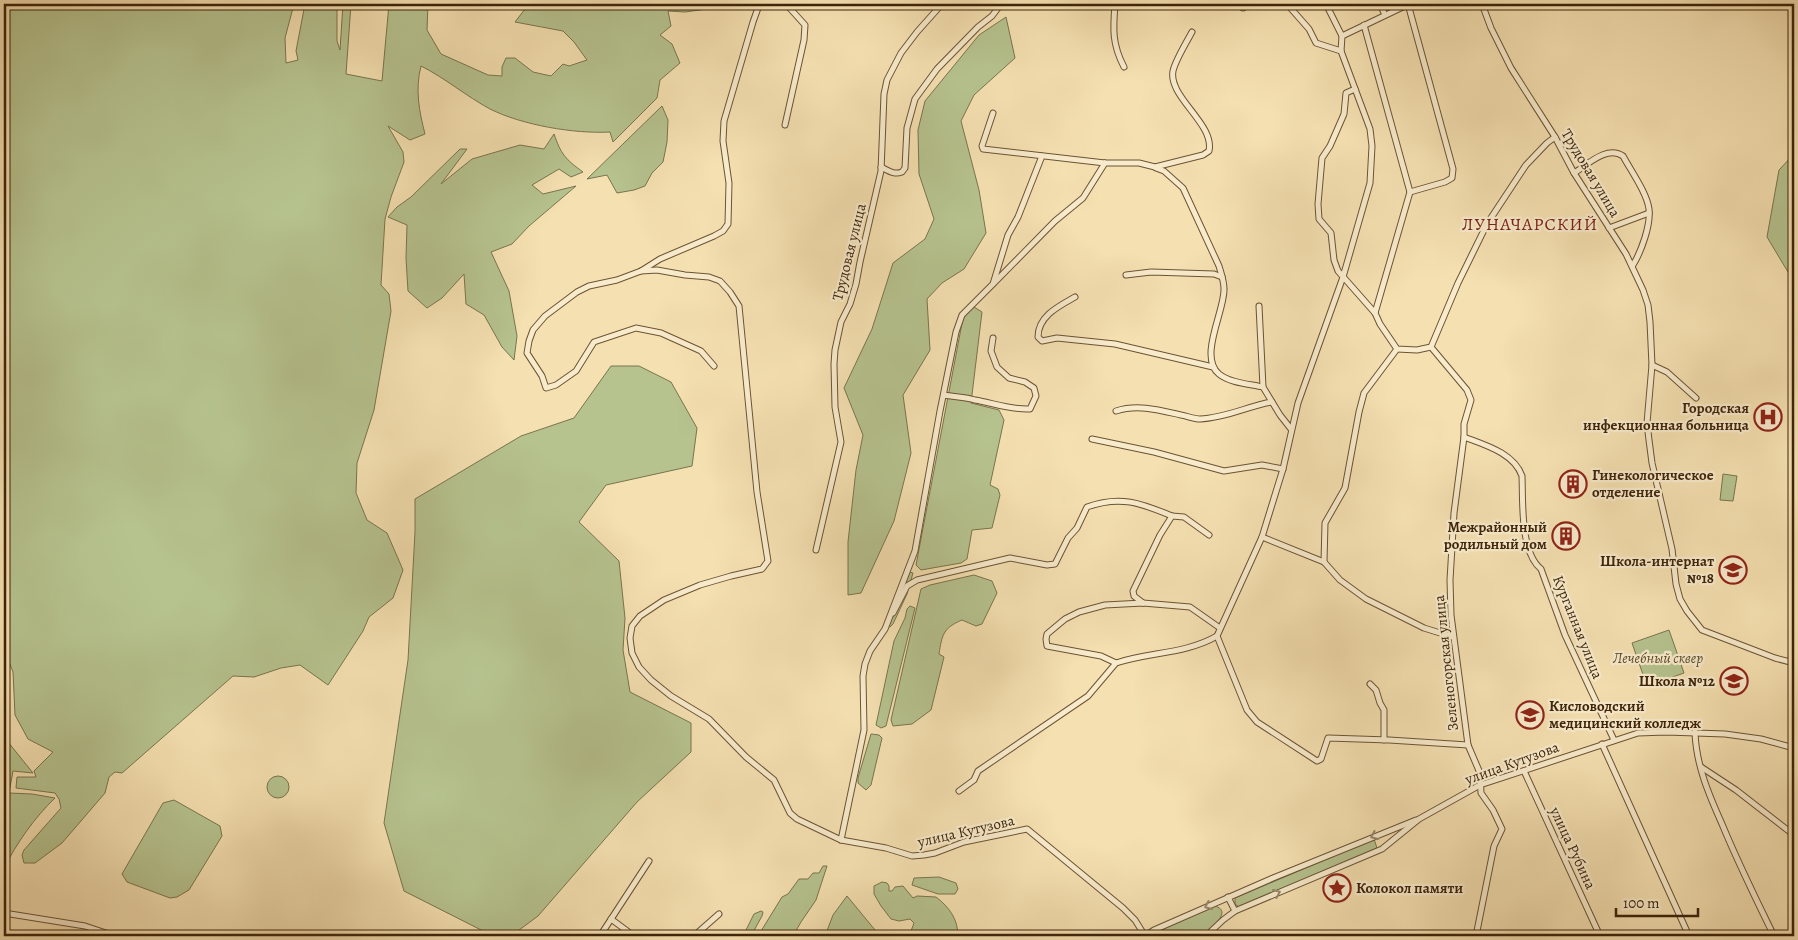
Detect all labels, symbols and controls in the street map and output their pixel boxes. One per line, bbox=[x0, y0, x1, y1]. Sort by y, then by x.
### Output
street label: Трудовая улица bbox=[1557, 125, 1625, 221]
street label: Трудовая улица bbox=[827, 201, 871, 303]
district label: ЛУНАЧАРСКИЙ bbox=[1462, 212, 1598, 236]
place label: Городская инфекционная больница bbox=[1583, 398, 1750, 435]
hospital icon: Городская инфекционная больница bbox=[1753, 402, 1783, 432]
place label: Гинекологическое отделение bbox=[1592, 465, 1714, 502]
building icon: Гинекологическое отделение bbox=[1558, 469, 1588, 499]
place label: Межрайонный родильный дом bbox=[1444, 517, 1547, 554]
building icon: Межрайонный родильный дом bbox=[1551, 521, 1581, 551]
place label: Школа-интернат №18 bbox=[1600, 551, 1714, 588]
school or university icon: Школа-интернат №18 bbox=[1718, 555, 1748, 585]
street label: Курганная улица bbox=[1548, 572, 1608, 682]
street label: Зеленогорская улица bbox=[1429, 594, 1463, 732]
park label: Лечебный сквер bbox=[1612, 648, 1703, 668]
school or university icon: Школа №12 bbox=[1719, 666, 1749, 696]
place label: Школа №12 bbox=[1639, 671, 1716, 691]
place label: Кисловодский медицинский колледж bbox=[1549, 696, 1701, 733]
school or university icon: Кисловодский медицинский колледж bbox=[1515, 700, 1545, 730]
street label: улица Кутузова bbox=[1461, 737, 1562, 790]
street label: улица Рубина bbox=[1545, 803, 1601, 893]
street label: улица Кутузова bbox=[915, 810, 1016, 852]
one-way arrow bbox=[1370, 830, 1379, 841]
place icon: Колокол памяти bbox=[1322, 873, 1352, 903]
place label: Колокол памяти bbox=[1356, 878, 1463, 898]
scale bar bbox=[1616, 885, 1698, 917]
one-way arrow bbox=[1272, 889, 1281, 900]
text: 100 m bbox=[1623, 893, 1660, 913]
one-way arrow bbox=[1204, 899, 1213, 910]

